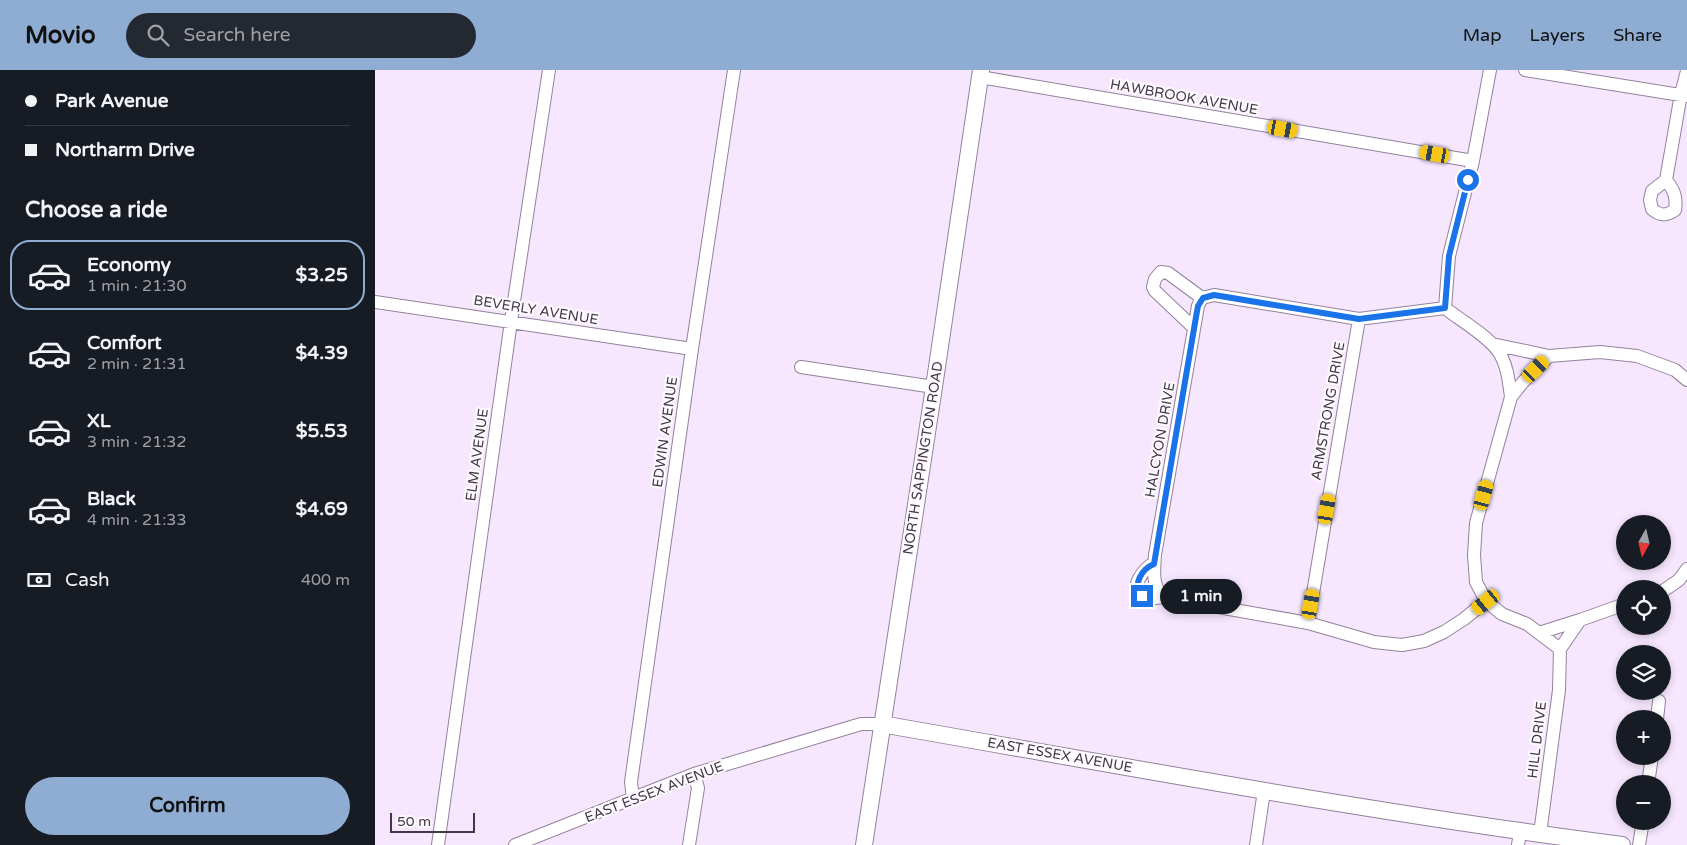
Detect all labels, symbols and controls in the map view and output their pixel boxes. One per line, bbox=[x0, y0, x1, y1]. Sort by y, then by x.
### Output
search box bbox=[126, 13, 476, 58]
text: Movio bbox=[25, 21, 96, 50]
icon: search bbox=[144, 21, 172, 49]
text: Search here bbox=[184, 24, 290, 46]
text: Map bbox=[1463, 24, 1502, 46]
text: Layers bbox=[1530, 24, 1585, 46]
text: Share bbox=[1613, 24, 1662, 46]
street label: HAWBROOK AVENUE bbox=[1109, 76, 1259, 118]
text: Park Avenue bbox=[55, 90, 169, 112]
car bbox=[1266, 119, 1299, 139]
text: Northarm Drive bbox=[55, 139, 195, 161]
car bbox=[1418, 144, 1451, 164]
route start bbox=[1457, 169, 1479, 191]
text: Choose a ride bbox=[25, 197, 168, 223]
icon: car bbox=[27, 253, 72, 298]
text: Economy bbox=[87, 254, 171, 276]
text: $3.25 bbox=[296, 264, 348, 286]
text: 1 min · 21:30 bbox=[87, 276, 186, 296]
street label: BEVERLY AVENUE bbox=[472, 292, 600, 328]
icon: car bbox=[27, 331, 72, 376]
text: Comfort bbox=[87, 332, 161, 354]
street label: ARMSTRONG DRIVE bbox=[1307, 340, 1349, 482]
text: $4.39 bbox=[296, 342, 348, 364]
car bbox=[1520, 353, 1551, 385]
text: 2 min · 21:31 bbox=[87, 354, 186, 374]
street label: NORTH SAPPINGTON ROAD bbox=[899, 360, 947, 556]
street label: EDWIN AVENUE bbox=[649, 375, 681, 489]
street label: HALCYON DRIVE bbox=[1141, 381, 1179, 499]
street label: ELM AVENUE bbox=[462, 407, 492, 502]
icon: car bbox=[27, 409, 72, 454]
text: XL bbox=[87, 410, 111, 432]
text: $5.53 bbox=[296, 420, 348, 442]
text: 3 min · 21:32 bbox=[87, 432, 186, 452]
car bbox=[1472, 479, 1495, 511]
icon: car bbox=[27, 487, 72, 532]
text: Black bbox=[87, 488, 136, 510]
car bbox=[1317, 493, 1336, 525]
text: $4.69 bbox=[296, 498, 348, 520]
text: 4 min · 21:33 bbox=[87, 510, 186, 530]
north arrow bbox=[1616, 515, 1671, 570]
map controls bbox=[1616, 515, 1671, 830]
icon: cash bbox=[25, 566, 53, 594]
text: Cash bbox=[65, 569, 110, 591]
text: 400 m bbox=[301, 570, 350, 590]
callout: 1 min bbox=[1159, 578, 1242, 614]
button: locate bbox=[1616, 580, 1671, 635]
route end bbox=[1131, 585, 1153, 607]
text: 1 min bbox=[1180, 586, 1222, 606]
car bbox=[1469, 587, 1502, 617]
car bbox=[1301, 588, 1320, 620]
button: layers bbox=[1616, 645, 1671, 700]
street label: HILL DRIVE bbox=[1524, 700, 1550, 779]
button: + bbox=[1616, 710, 1671, 765]
street label: EAST ESSEX AVENUE bbox=[986, 734, 1134, 776]
street label: EAST ESSEX AVENUE bbox=[582, 758, 726, 826]
button: − bbox=[1616, 775, 1671, 830]
button: Confirm bbox=[25, 777, 350, 835]
scale bar bbox=[390, 810, 475, 833]
text: 50 m bbox=[397, 813, 431, 830]

